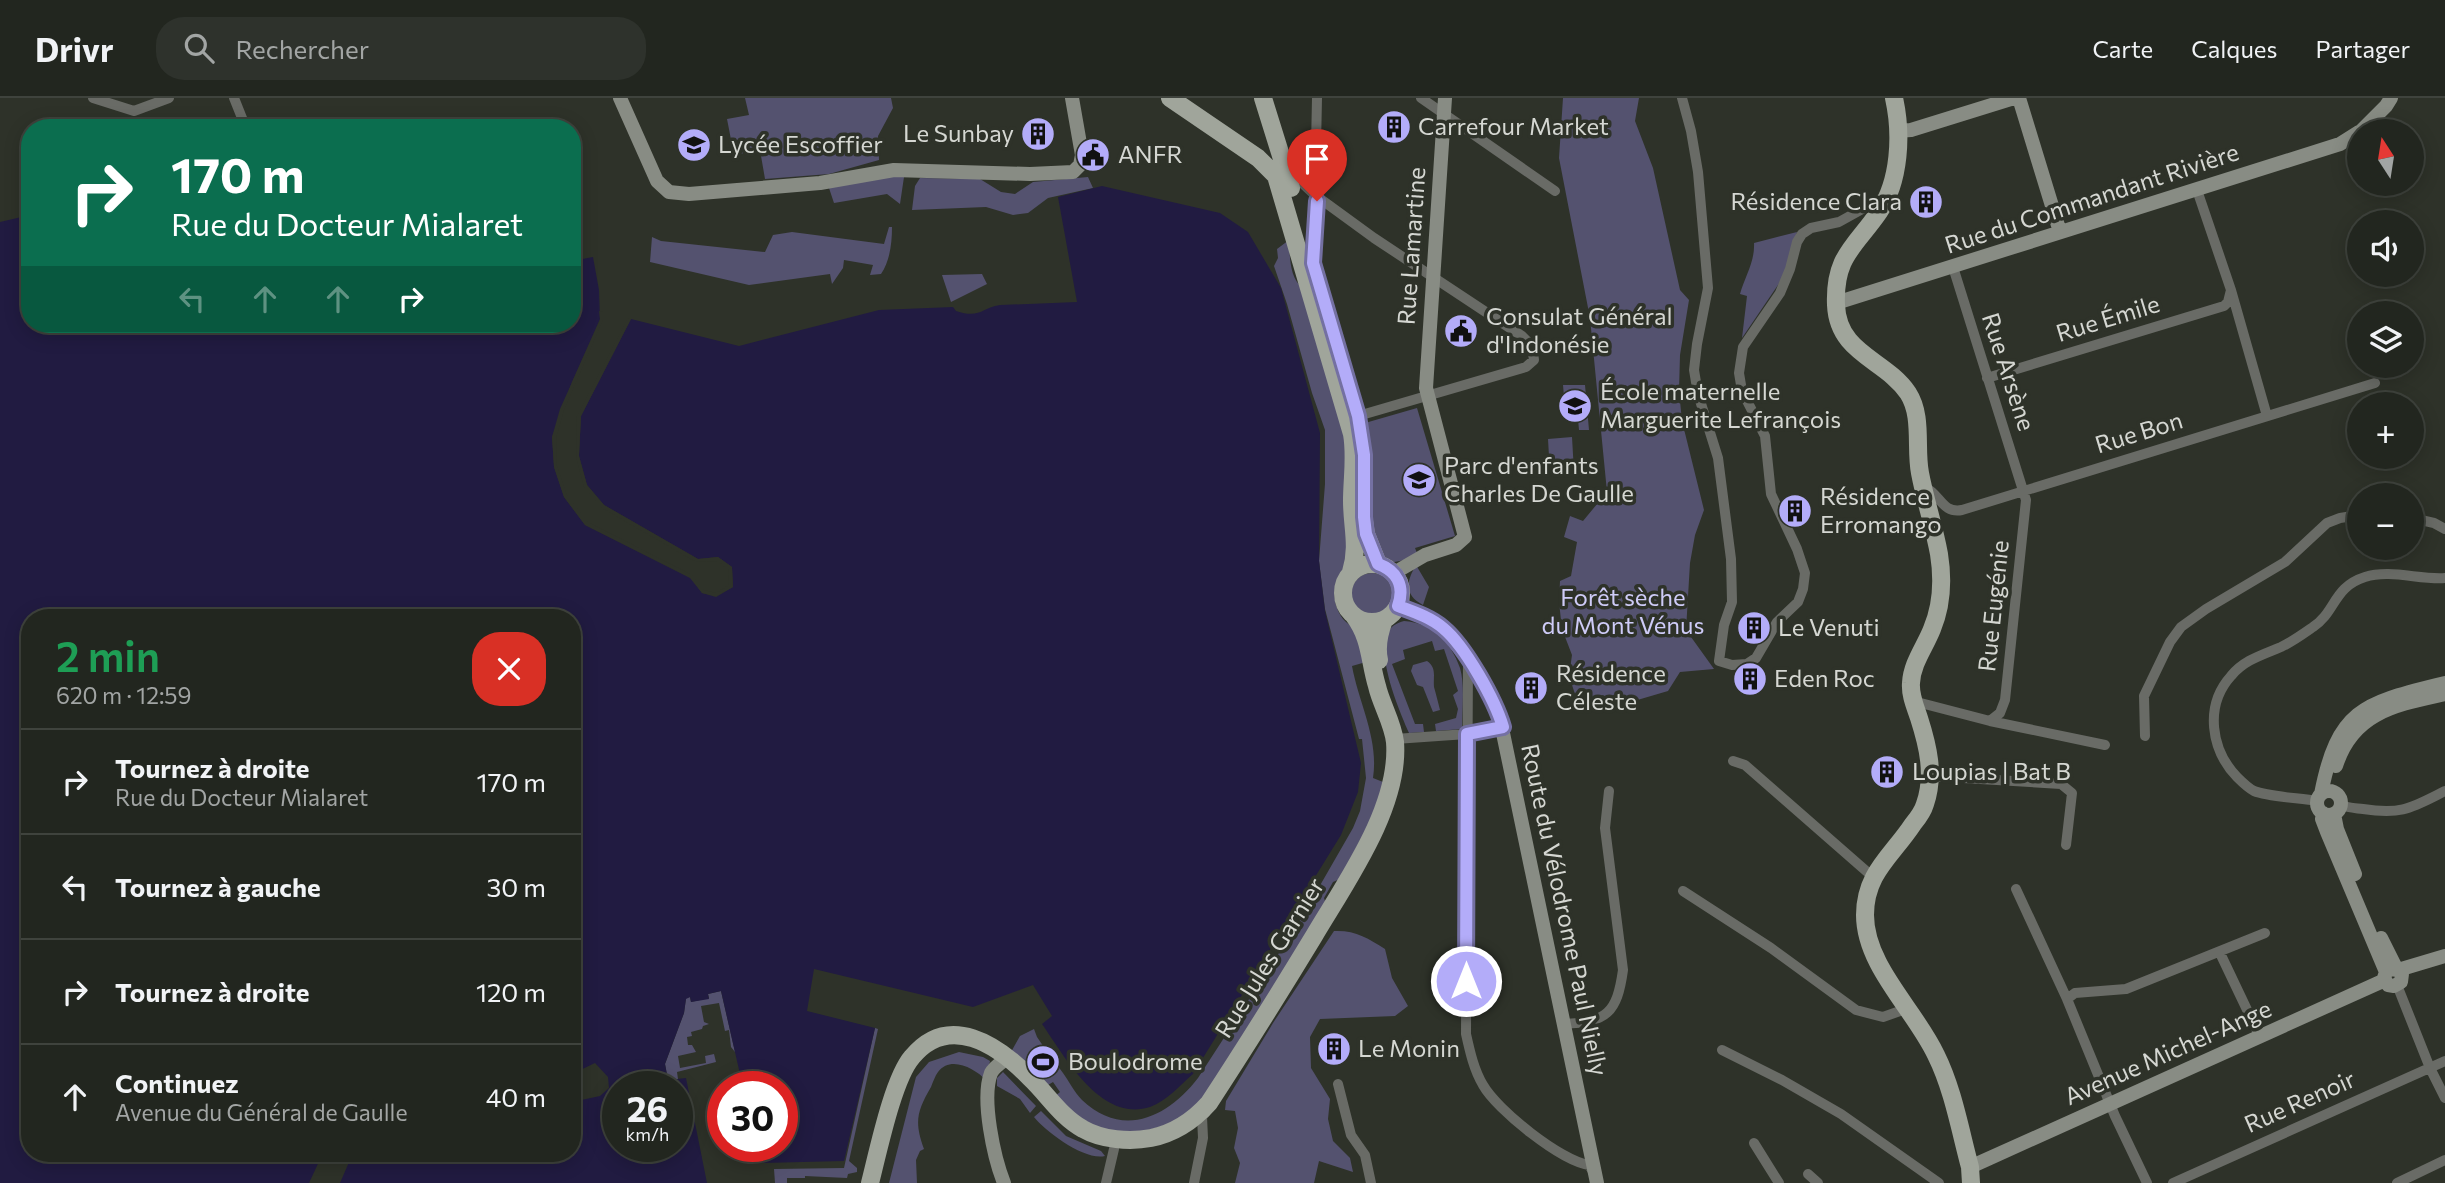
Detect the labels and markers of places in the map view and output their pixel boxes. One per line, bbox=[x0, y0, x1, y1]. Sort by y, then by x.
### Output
building icon: Carrefour Market bbox=[1375, 108, 1413, 146]
place label: Carrefour Market bbox=[1418, 111, 1609, 140]
building icon: Le Sunbay bbox=[1019, 115, 1057, 153]
place label: Le Sunbay bbox=[903, 118, 1014, 147]
school or university icon: Lycée Escoffier bbox=[675, 126, 713, 164]
place label: Lycée Escoffier bbox=[718, 129, 883, 158]
pin bbox=[1287, 129, 1347, 201]
public building icon: ANFR bbox=[1074, 136, 1112, 174]
place label: ANFR bbox=[1118, 139, 1183, 168]
building icon: Résidence Clara bbox=[1907, 183, 1945, 221]
place label: Résidence Clara bbox=[1731, 186, 1902, 215]
place label: Consulat Général d'Indonésie bbox=[1486, 301, 1673, 358]
public building icon: Consulat Général d'Indonésie bbox=[1442, 312, 1480, 350]
place label: École maternelle Marguerite Lefrançois bbox=[1600, 376, 1841, 433]
school or university icon: École maternelle Marguerite Lefrançois bbox=[1556, 387, 1594, 425]
place label: Parc d'enfants Charles De Gaulle bbox=[1444, 450, 1634, 507]
school or university icon: Parc d'enfants Charles De Gaulle bbox=[1400, 461, 1438, 499]
place label: Résidence Erromango bbox=[1820, 481, 1942, 538]
building icon: Résidence Erromango bbox=[1776, 492, 1814, 530]
building icon: Le Venuti bbox=[1735, 609, 1773, 647]
place label: Le Venuti bbox=[1778, 612, 1880, 641]
place label: Résidence Céleste bbox=[1556, 658, 1666, 715]
building icon: Eden Roc bbox=[1731, 660, 1769, 698]
place label: Eden Roc bbox=[1774, 663, 1875, 692]
building icon: Résidence Céleste bbox=[1512, 669, 1550, 707]
building icon: Loupias | Bat B bbox=[1868, 753, 1906, 791]
place label: Loupias | Bat B bbox=[1912, 756, 2071, 785]
building icon: Le Monin bbox=[1315, 1030, 1353, 1068]
place label: Le Monin bbox=[1358, 1033, 1460, 1062]
sports icon: Boulodrome bbox=[1024, 1043, 1062, 1081]
place label: Boulodrome bbox=[1068, 1046, 1203, 1075]

